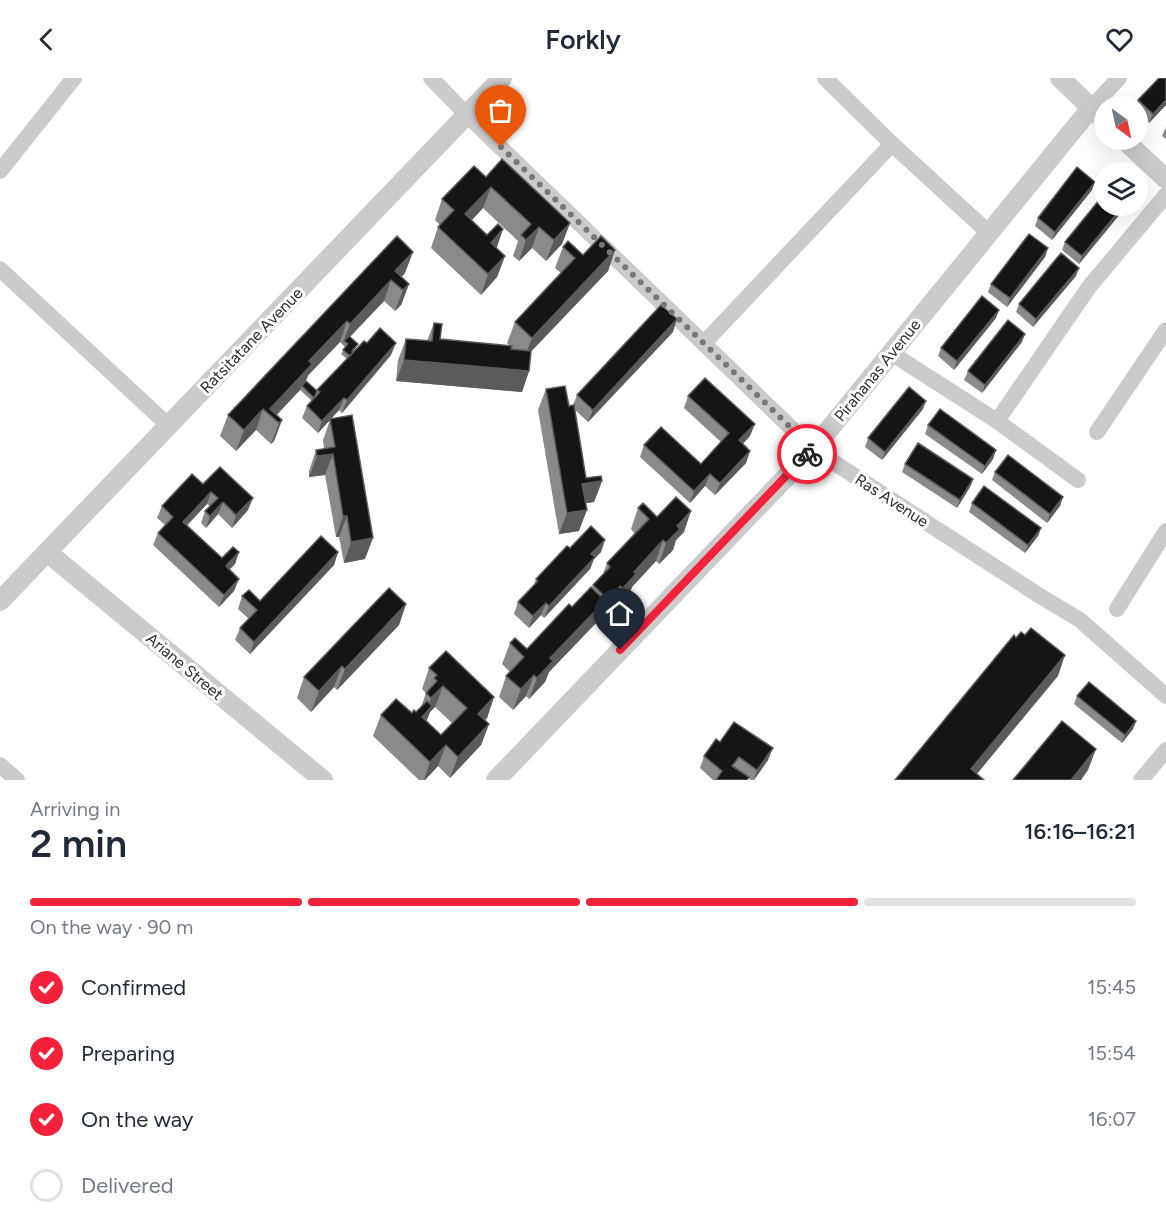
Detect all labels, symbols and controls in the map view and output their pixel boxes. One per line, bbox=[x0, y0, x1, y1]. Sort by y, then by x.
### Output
icon: back bbox=[30, 23, 63, 56]
text: Forkly bbox=[545, 23, 621, 56]
icon: heart bbox=[1103, 23, 1136, 56]
pin bbox=[475, 85, 526, 147]
icon: bag bbox=[484, 94, 517, 127]
north arrow bbox=[1094, 96, 1148, 150]
map controls bbox=[1094, 96, 1148, 216]
button: layers bbox=[1094, 162, 1148, 216]
street label: Ratsitatane Avenue bbox=[196, 283, 307, 397]
street label: Pirahanas Avenue bbox=[830, 315, 925, 425]
courier bbox=[777, 424, 837, 484]
icon: bike bbox=[791, 438, 824, 471]
street label: Ras Avenue bbox=[851, 470, 932, 531]
pin bbox=[594, 588, 645, 650]
icon: home bbox=[603, 597, 636, 630]
street label: Ariane Street bbox=[142, 629, 227, 704]
text: Arriving in bbox=[30, 797, 120, 821]
text: 16:16–16:21 bbox=[1024, 818, 1136, 845]
text: 2 min bbox=[30, 820, 127, 867]
text: On the way · 90 m bbox=[30, 915, 193, 939]
icon: check bbox=[30, 971, 63, 1004]
text: Confirmed bbox=[81, 974, 186, 1001]
text: 15:45 bbox=[1087, 975, 1136, 999]
icon: check bbox=[30, 1037, 63, 1070]
text: Preparing bbox=[81, 1040, 175, 1067]
text: 15:54 bbox=[1087, 1041, 1136, 1065]
icon: check bbox=[30, 1103, 63, 1136]
text: On the way bbox=[81, 1106, 193, 1133]
text: 16:07 bbox=[1088, 1107, 1136, 1131]
text: Delivered bbox=[81, 1172, 174, 1199]

